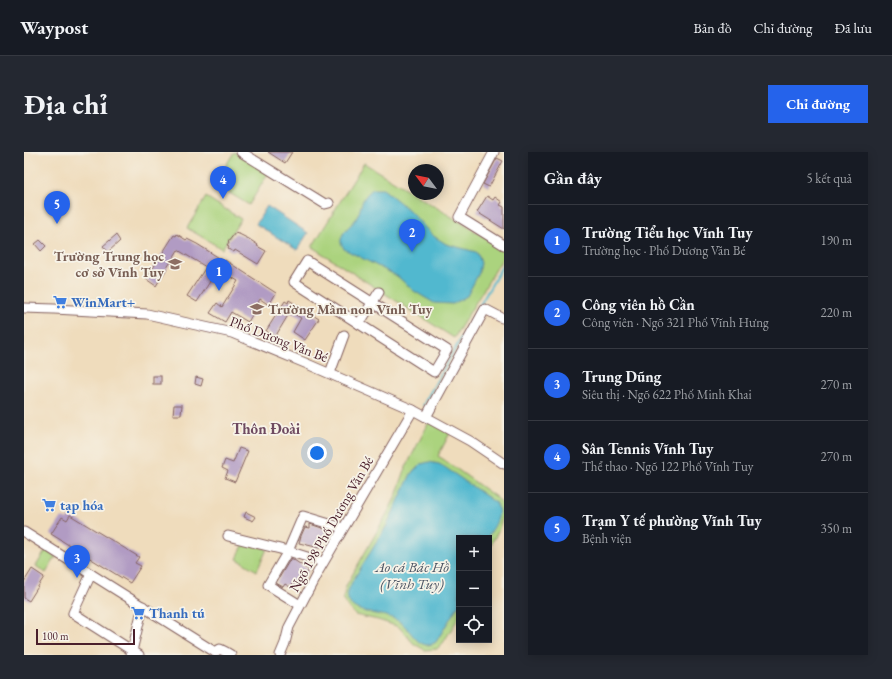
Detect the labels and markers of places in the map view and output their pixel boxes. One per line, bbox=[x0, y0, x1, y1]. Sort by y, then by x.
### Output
pin: 4 bbox=[210, 166, 236, 199]
pin: 5 bbox=[44, 191, 70, 224]
pin: 2 bbox=[399, 219, 425, 252]
place label: Trường Trung học cơ sở Vĩnh Tuy bbox=[54, 247, 164, 281]
school or university icon: Trường Trung học cơ sở Vĩnh Tuy bbox=[167, 256, 183, 272]
pin: 1 bbox=[206, 258, 232, 291]
place label: WinMart+ bbox=[71, 293, 135, 311]
supermarket icon: WinMart+ bbox=[52, 294, 68, 310]
place label: Trường Mầm non Vĩnh Tuy bbox=[268, 300, 433, 318]
school or university icon: Trường Mầm non Vĩnh Tuy bbox=[249, 301, 265, 317]
place label: tạp hóa bbox=[60, 496, 104, 514]
supermarket icon: tạp hóa bbox=[41, 497, 57, 513]
pin: 3 bbox=[64, 545, 90, 578]
place label: Thanh tú bbox=[149, 604, 205, 622]
supermarket icon: Thanh tú bbox=[130, 605, 146, 621]

